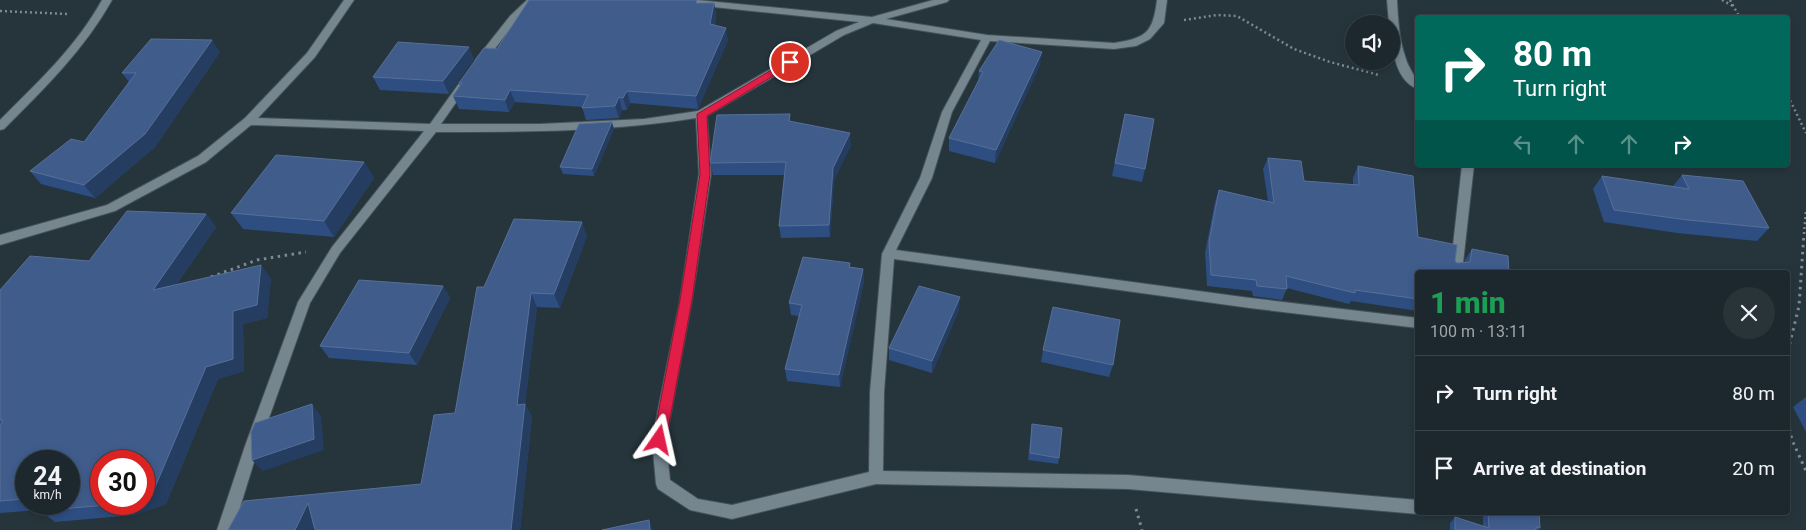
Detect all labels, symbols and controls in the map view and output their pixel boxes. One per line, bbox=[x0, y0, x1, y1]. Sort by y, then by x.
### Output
map controls bbox=[1345, 15, 1400, 70]
button: sound bbox=[1345, 15, 1400, 70]
text: 80 m bbox=[1513, 34, 1592, 75]
icon: right bbox=[1430, 35, 1495, 100]
pin bbox=[769, 41, 811, 83]
icon: arrive bbox=[776, 48, 804, 76]
text: Turn right bbox=[1513, 76, 1607, 101]
icon: left bbox=[1509, 130, 1537, 158]
icon: ahead bbox=[1562, 130, 1590, 158]
icon: ahead bbox=[1615, 130, 1643, 158]
icon: right bbox=[1668, 130, 1696, 158]
text: 1 min bbox=[1430, 285, 1506, 320]
button: close bbox=[1723, 287, 1775, 339]
text: 100 m · 13:11 bbox=[1430, 322, 1527, 341]
icon: right bbox=[1430, 379, 1458, 407]
text: Turn right bbox=[1473, 382, 1557, 405]
text: 80 m bbox=[1732, 382, 1775, 405]
position arrow bbox=[632, 413, 684, 465]
speed limit sign: 30 bbox=[90, 450, 155, 515]
icon: arrive bbox=[1430, 454, 1458, 482]
text: Arrive at destination bbox=[1473, 457, 1646, 480]
text: 20 m bbox=[1732, 457, 1775, 480]
text: 24 bbox=[33, 462, 62, 491]
text: km/h bbox=[33, 488, 62, 502]

